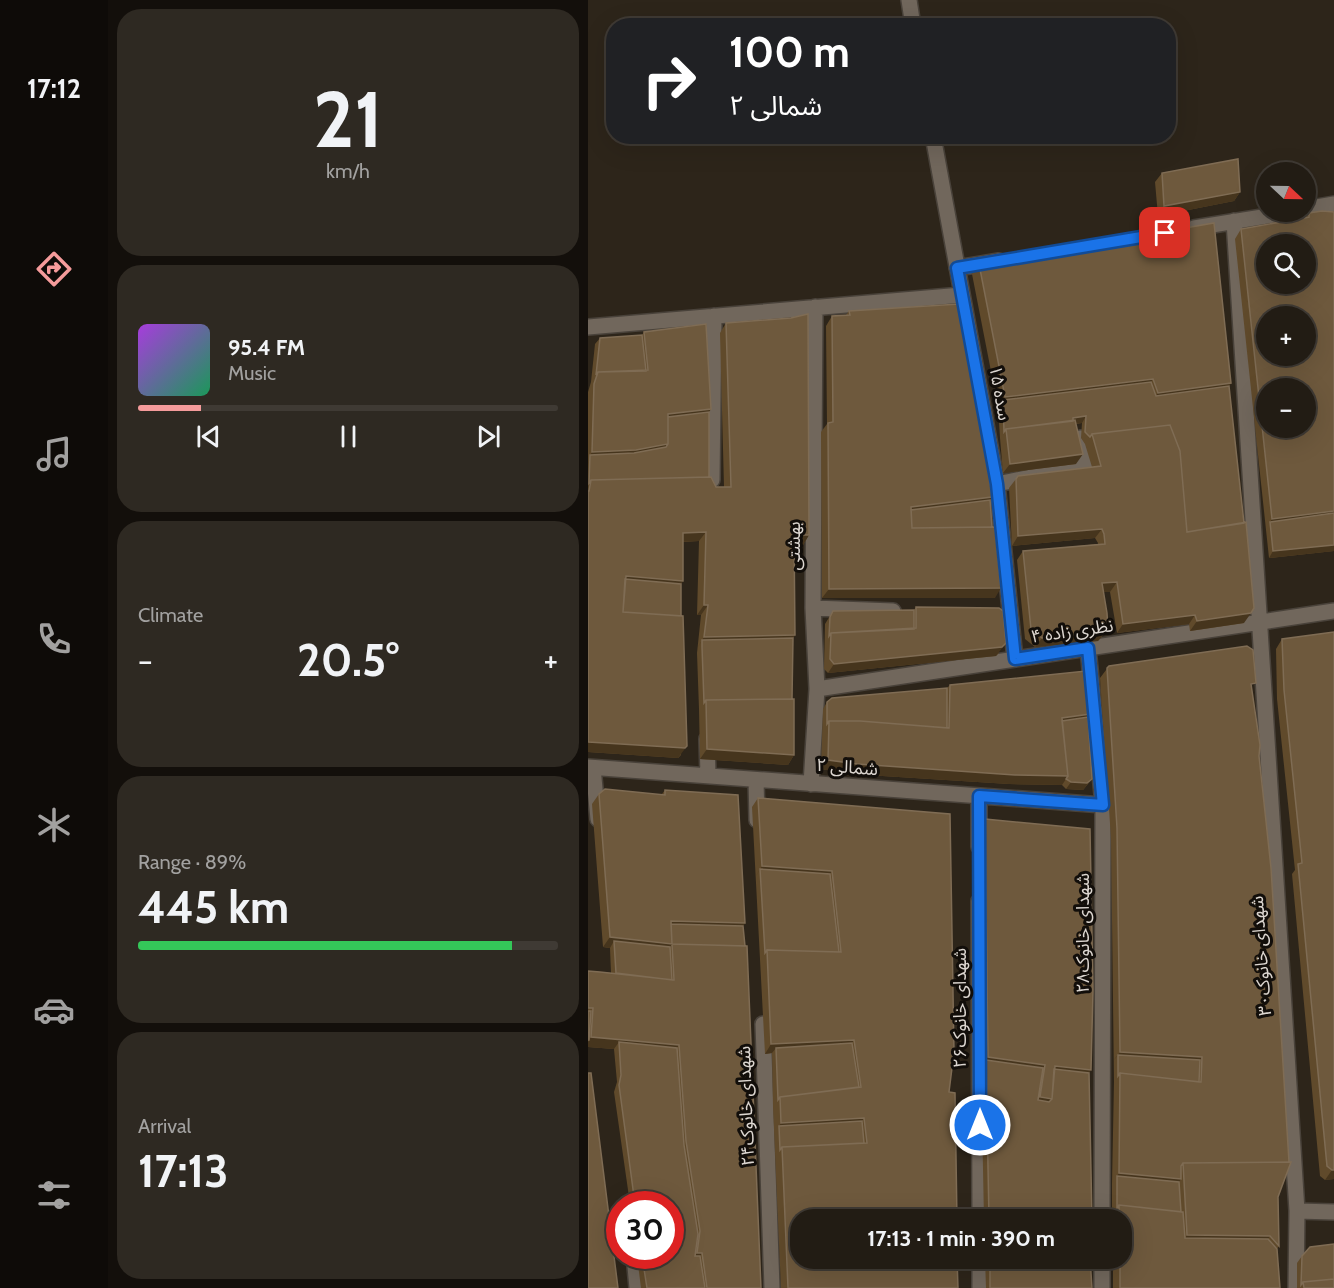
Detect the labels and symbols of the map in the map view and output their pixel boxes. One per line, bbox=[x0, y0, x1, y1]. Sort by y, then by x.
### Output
north arrow bbox=[1256, 162, 1316, 222]
pin bbox=[1139, 207, 1190, 258]
street label: سده ۱۵ bbox=[984, 364, 1016, 422]
street label: بهشتی bbox=[783, 521, 805, 571]
street label: نظری زاده ۴ bbox=[1029, 614, 1115, 648]
street label: شمالی ۲ bbox=[815, 754, 879, 780]
street label: شهدای خانوک۲۸ bbox=[1072, 873, 1094, 993]
street label: شهدای خانوک۳۰ bbox=[1246, 895, 1276, 1017]
street label: شهدای خانوک۲۶ bbox=[949, 948, 971, 1068]
street label: شهدای خانوک۲۴ bbox=[733, 1045, 759, 1167]
position arrow bbox=[948, 1093, 1012, 1157]
speed limit sign: 30 bbox=[606, 1191, 684, 1269]

